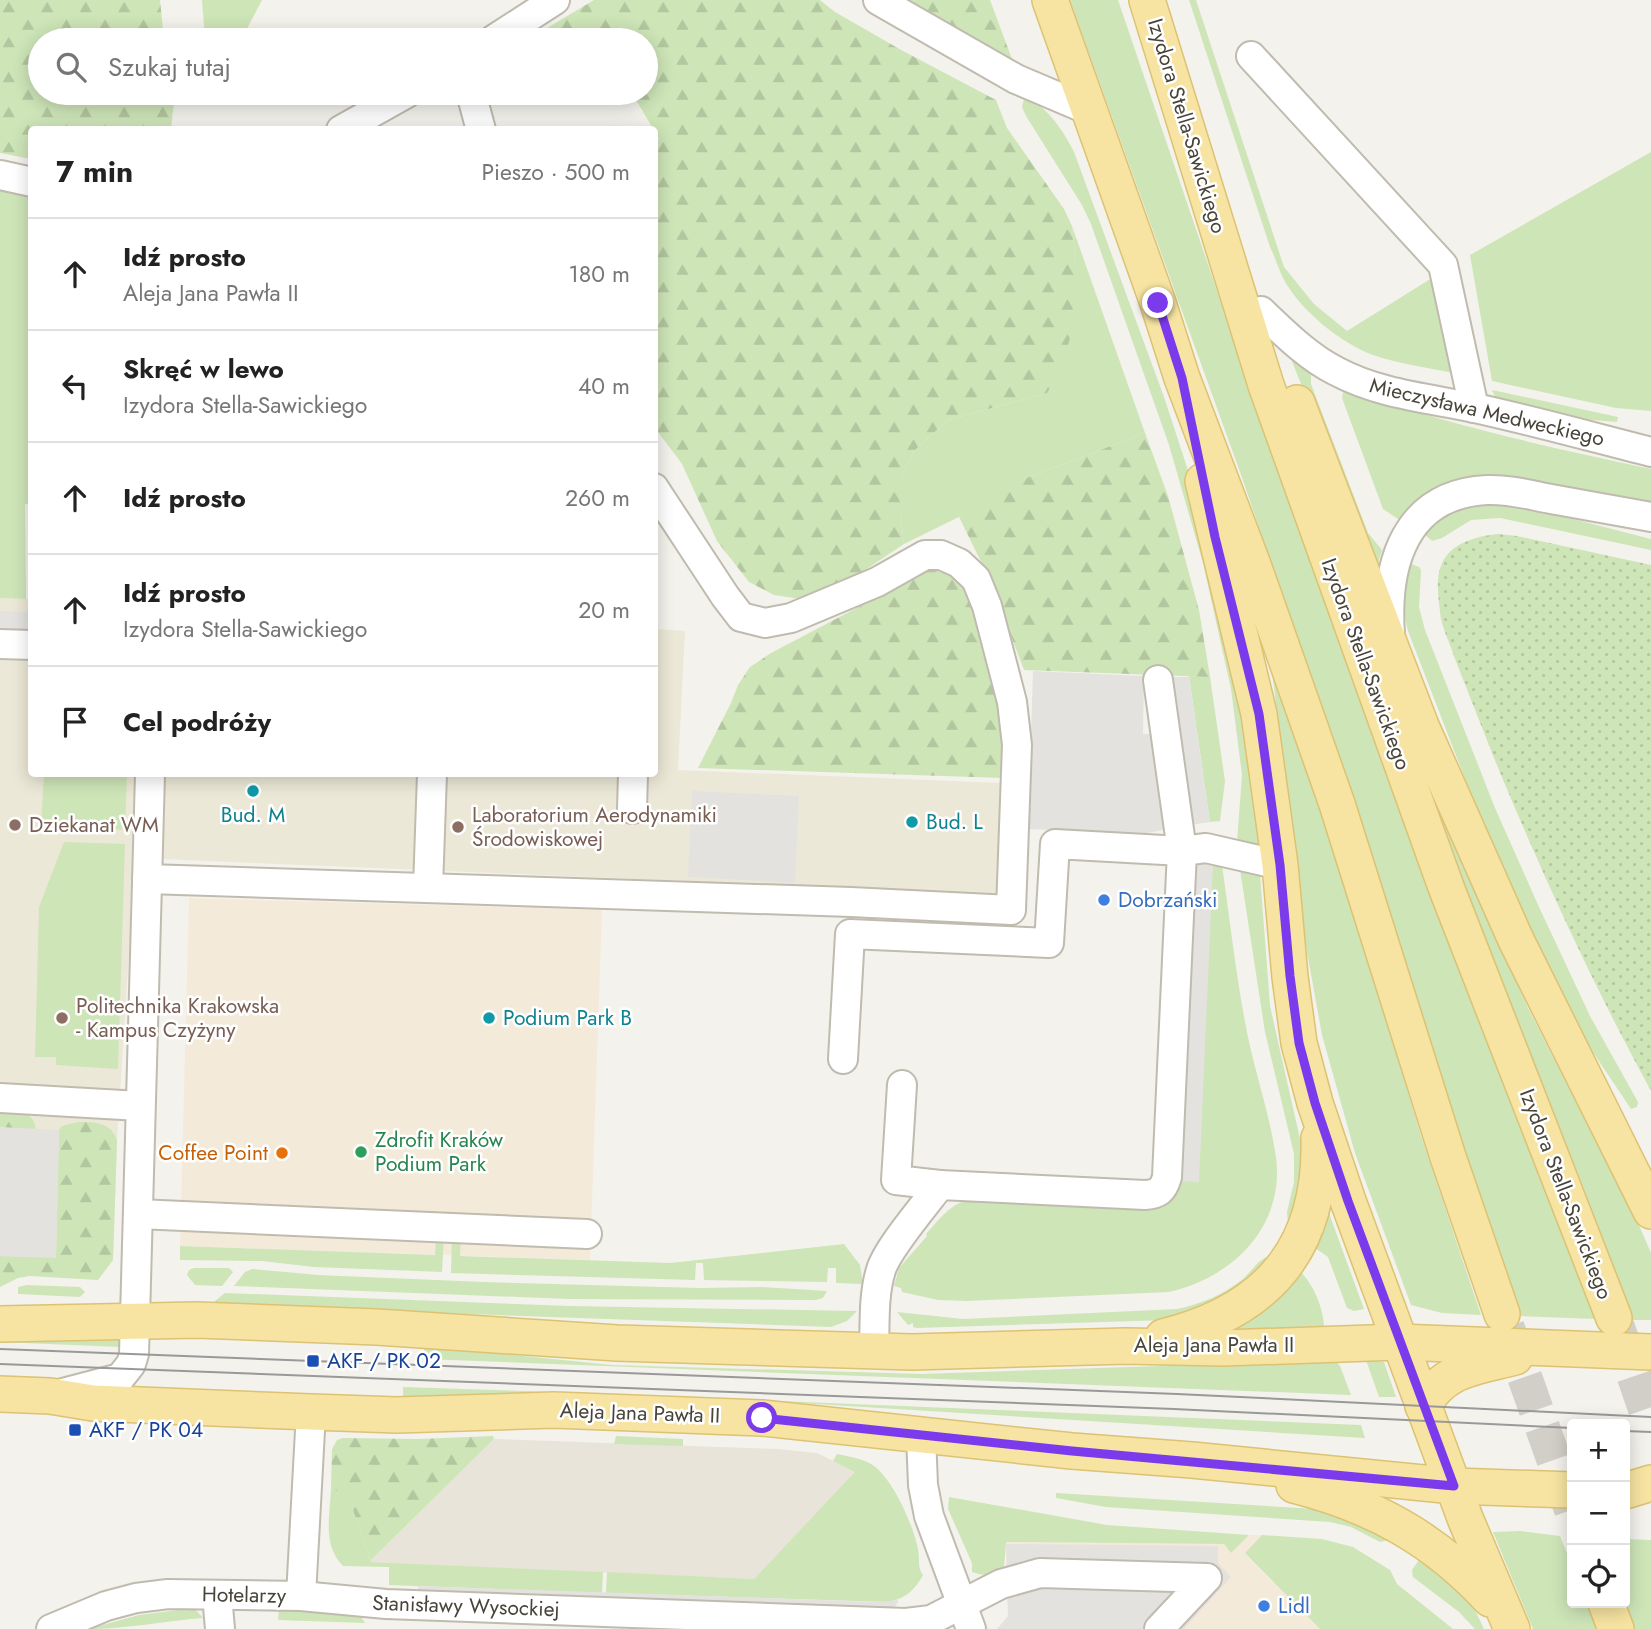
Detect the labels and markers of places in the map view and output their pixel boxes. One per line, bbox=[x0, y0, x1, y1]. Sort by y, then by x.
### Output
marker: Bud. M bbox=[245, 783, 261, 799]
place label: Bud. M bbox=[221, 800, 285, 830]
place label: Laboratorium Aerodynamiki Środowiskowej bbox=[472, 800, 717, 854]
place label: Bud. L bbox=[926, 807, 983, 837]
place label: Dziekanat WM bbox=[29, 810, 159, 840]
marker: Bud. L bbox=[904, 814, 920, 830]
marker: Dziekanat WM bbox=[7, 817, 23, 833]
marker: Laboratorium Aerodynamiki Środowiskowej bbox=[450, 819, 466, 835]
place label: Dobrzański bbox=[1118, 885, 1218, 915]
marker: Dobrzański bbox=[1096, 892, 1112, 908]
place label: Politechnika Krakowska - Kampus Czyżyny bbox=[76, 991, 279, 1045]
place label: Podium Park B bbox=[503, 1003, 632, 1033]
marker: Politechnika Krakowska - Kampus Czyżyny bbox=[54, 1010, 70, 1026]
marker: Podium Park B bbox=[481, 1010, 497, 1026]
place label: Zdrofit Kraków Podium Park bbox=[375, 1125, 504, 1179]
place label: Coffee Point bbox=[158, 1138, 268, 1168]
marker: Zdrofit Kraków Podium Park bbox=[353, 1144, 369, 1160]
marker: Coffee Point bbox=[274, 1145, 290, 1161]
place label: AKF / PK 02 bbox=[327, 1346, 441, 1376]
marker: AKF / PK 02 bbox=[305, 1353, 321, 1369]
place label: AKF / PK 04 bbox=[89, 1415, 203, 1445]
marker: AKF / PK 04 bbox=[67, 1422, 83, 1438]
place label: Lidl bbox=[1278, 1591, 1310, 1621]
marker: Lidl bbox=[1256, 1598, 1272, 1614]

